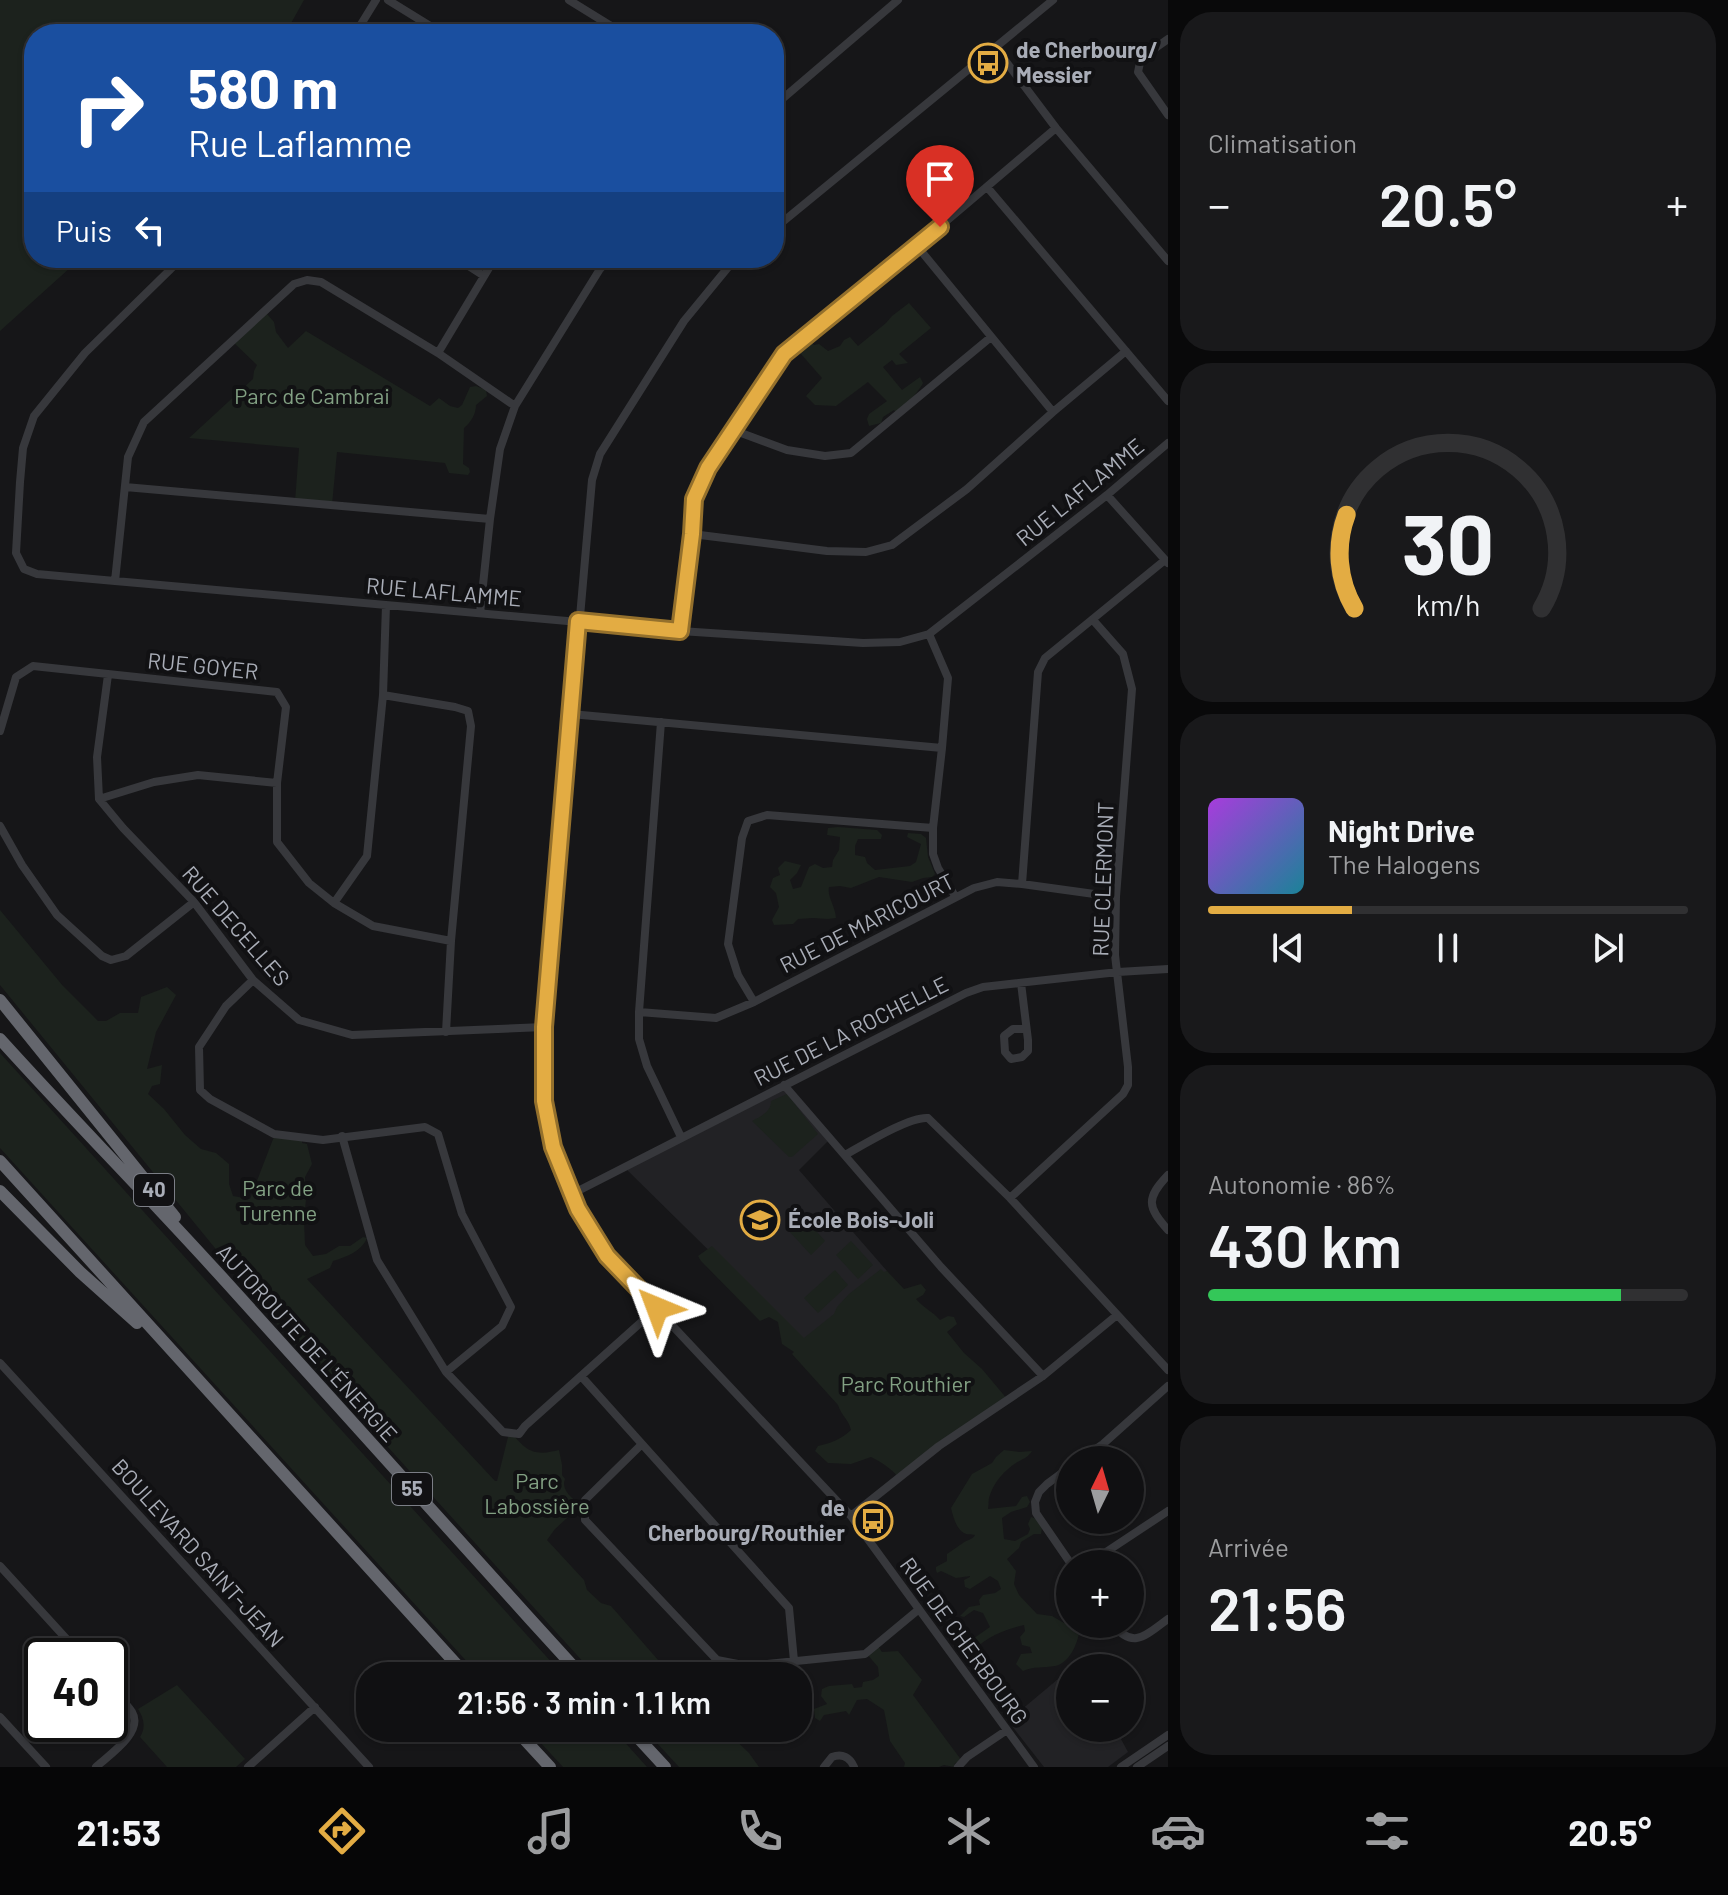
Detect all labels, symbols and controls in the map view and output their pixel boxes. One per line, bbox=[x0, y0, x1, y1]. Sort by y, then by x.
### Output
place label: de Cherbourg/ Messier bbox=[1016, 36, 1158, 87]
bus stop icon: de Cherbourg/ Messier bbox=[967, 42, 1009, 84]
text: 580 m bbox=[188, 53, 338, 120]
icon: right bbox=[56, 56, 160, 160]
text: Rue Laflamme bbox=[188, 121, 413, 164]
text: Climatisation bbox=[1208, 127, 1357, 158]
pin bbox=[906, 145, 974, 227]
icon: arrive bbox=[918, 157, 962, 201]
text: 20.5° bbox=[1379, 167, 1517, 239]
text: − bbox=[1208, 177, 1230, 230]
text: + bbox=[1666, 177, 1688, 230]
icon: left bbox=[128, 208, 172, 252]
text: Puis bbox=[56, 212, 112, 248]
park label: Parc de Cambrai bbox=[234, 382, 390, 408]
street label: RUE LAFLAMME bbox=[1010, 432, 1148, 550]
text: 30 bbox=[1402, 491, 1494, 591]
street label: RUE LAFLAMME bbox=[365, 571, 523, 611]
text: km/h bbox=[1416, 587, 1480, 622]
street label: RUE GOYER bbox=[146, 646, 260, 684]
street label: RUE CLERMONT bbox=[1086, 801, 1118, 957]
text: Night Drive bbox=[1328, 812, 1475, 848]
text: The Halogens bbox=[1328, 848, 1480, 879]
street label: RUE DECELLES bbox=[178, 860, 296, 991]
street label: RUE DE MARICOURT bbox=[775, 867, 958, 977]
icon: previous bbox=[1266, 926, 1310, 970]
icon: pause bbox=[1426, 926, 1470, 970]
icon: next bbox=[1586, 926, 1630, 970]
street label: RUE DE LA ROCHELLE bbox=[749, 970, 952, 1090]
text: Autonomie · 86% bbox=[1208, 1168, 1396, 1199]
road number: 40 bbox=[134, 1174, 174, 1206]
park label: Parc de Turenne bbox=[239, 1174, 317, 1225]
school or university icon: École Bois-Joli bbox=[739, 1199, 781, 1241]
place label: École Bois-Joli bbox=[788, 1206, 934, 1232]
text: 430 km bbox=[1208, 1208, 1402, 1280]
street label: AUTOROUTE DE L'ÉNERGIE bbox=[212, 1238, 403, 1447]
position arrow bbox=[615, 1266, 699, 1350]
park label: Parc Routhier bbox=[841, 1370, 971, 1396]
north arrow bbox=[1056, 1446, 1144, 1534]
map controls bbox=[1056, 1446, 1144, 1742]
street label: BOULEVARD SAINT-JEAN bbox=[107, 1453, 290, 1652]
park label: Parc Labossière bbox=[484, 1467, 590, 1518]
road number: 55 bbox=[392, 1473, 432, 1505]
place label: de Cherbourg/Routhier bbox=[648, 1494, 846, 1545]
bus stop icon: de Cherbourg/Routhier bbox=[852, 1500, 894, 1542]
text: Arrivée bbox=[1208, 1531, 1289, 1562]
button: + bbox=[1056, 1550, 1144, 1638]
street label: RUE DE CHERBOURG bbox=[896, 1552, 1034, 1729]
text: 21:56 bbox=[1208, 1571, 1347, 1643]
speed limit sign: 40 bbox=[24, 1638, 128, 1742]
button: − bbox=[1056, 1654, 1144, 1742]
text: 21:56 · 3 min · 1.1 km bbox=[457, 1684, 711, 1720]
icon: directions bbox=[314, 1803, 370, 1859]
icon: music bbox=[523, 1803, 579, 1859]
icon: phone bbox=[732, 1803, 788, 1859]
icon: climate bbox=[941, 1803, 997, 1859]
icon: car bbox=[1150, 1803, 1206, 1859]
icon: filters bbox=[1359, 1803, 1415, 1859]
text: 21:53 bbox=[77, 1810, 161, 1853]
text: 20.5° bbox=[1568, 1810, 1651, 1853]

